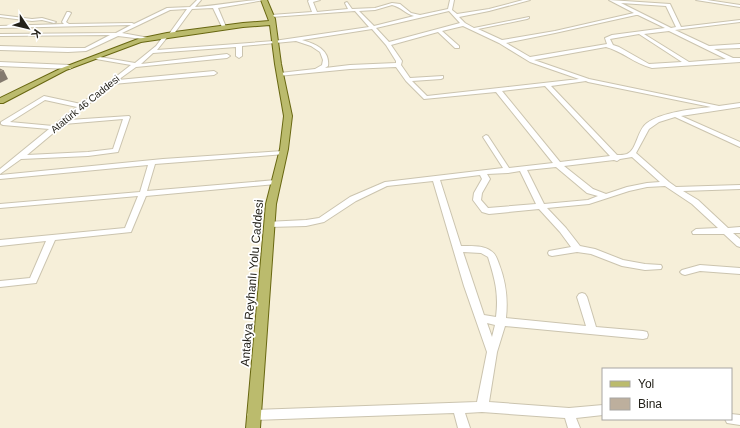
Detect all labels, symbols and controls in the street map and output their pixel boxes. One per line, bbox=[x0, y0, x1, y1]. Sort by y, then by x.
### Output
north arrow bbox=[8, 8, 48, 48]
text: K bbox=[29, 27, 43, 40]
street label: Atatürk 46 Caddesi bbox=[48, 73, 122, 135]
street label: Antakya Reyhanlı Yolu Caddesi bbox=[238, 199, 266, 367]
legend bbox=[602, 368, 732, 420]
text: Yol bbox=[638, 377, 654, 391]
text: Bina bbox=[638, 397, 662, 411]

